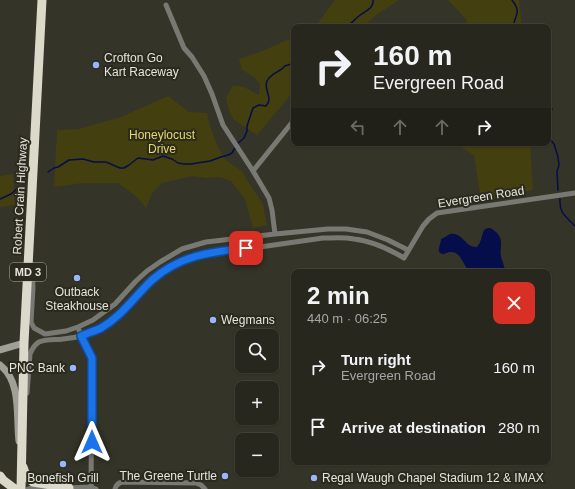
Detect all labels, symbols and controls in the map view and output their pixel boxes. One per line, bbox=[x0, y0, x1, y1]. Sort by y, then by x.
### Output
icon: right bbox=[307, 40, 359, 92]
text: 160 m bbox=[373, 40, 452, 71]
place label: Crofton Go Kart Raceway bbox=[104, 51, 179, 79]
marker: Crofton Go Kart Raceway bbox=[91, 60, 101, 70]
text: Evergreen Road bbox=[373, 73, 504, 93]
icon: left bbox=[347, 116, 369, 138]
icon: ahead bbox=[389, 116, 411, 138]
icon: ahead bbox=[431, 116, 453, 138]
icon: right bbox=[473, 116, 495, 138]
park label: Honeylocust Drive bbox=[129, 128, 196, 156]
street label: Robert Crain Highway bbox=[10, 137, 30, 255]
street label: Evergreen Road bbox=[437, 183, 525, 211]
pin bbox=[229, 231, 263, 265]
icon: arrive bbox=[235, 237, 257, 259]
road number: MD 3 bbox=[10, 263, 46, 281]
marker: Outback Steakhouse bbox=[72, 273, 82, 283]
text: 2 min bbox=[307, 282, 370, 309]
button: close bbox=[493, 282, 535, 324]
place label: Outback Steakhouse bbox=[45, 285, 109, 313]
text: 440 m · 06:25 bbox=[307, 311, 387, 326]
place label: Wegmans bbox=[221, 313, 275, 327]
marker: Wegmans bbox=[208, 315, 218, 325]
map controls bbox=[235, 329, 279, 477]
button: search bbox=[235, 329, 279, 373]
text: Turn right bbox=[341, 351, 411, 368]
icon: right bbox=[307, 356, 329, 378]
text: 160 m bbox=[493, 359, 535, 376]
place label: PNC Bank bbox=[9, 361, 66, 375]
marker: PNC Bank bbox=[68, 363, 78, 373]
text: Evergreen Road bbox=[341, 368, 436, 383]
button: + bbox=[235, 381, 279, 425]
icon: arrive bbox=[307, 416, 329, 438]
text: Arrive at destination bbox=[341, 419, 486, 436]
text: 280 m bbox=[498, 419, 540, 436]
position arrow bbox=[71, 421, 113, 463]
button: − bbox=[235, 433, 279, 477]
marker: Bonefish Grill bbox=[58, 459, 68, 469]
place label: The Greene Turtle bbox=[120, 469, 217, 483]
place label: Bonefish Grill bbox=[27, 471, 99, 485]
marker: The Greene Turtle bbox=[220, 471, 230, 481]
place label: Regal Waugh Chapel Stadium 12 & IMAX bbox=[322, 471, 544, 485]
marker: Regal Waugh Chapel Stadium 12 & IMAX bbox=[309, 473, 319, 483]

